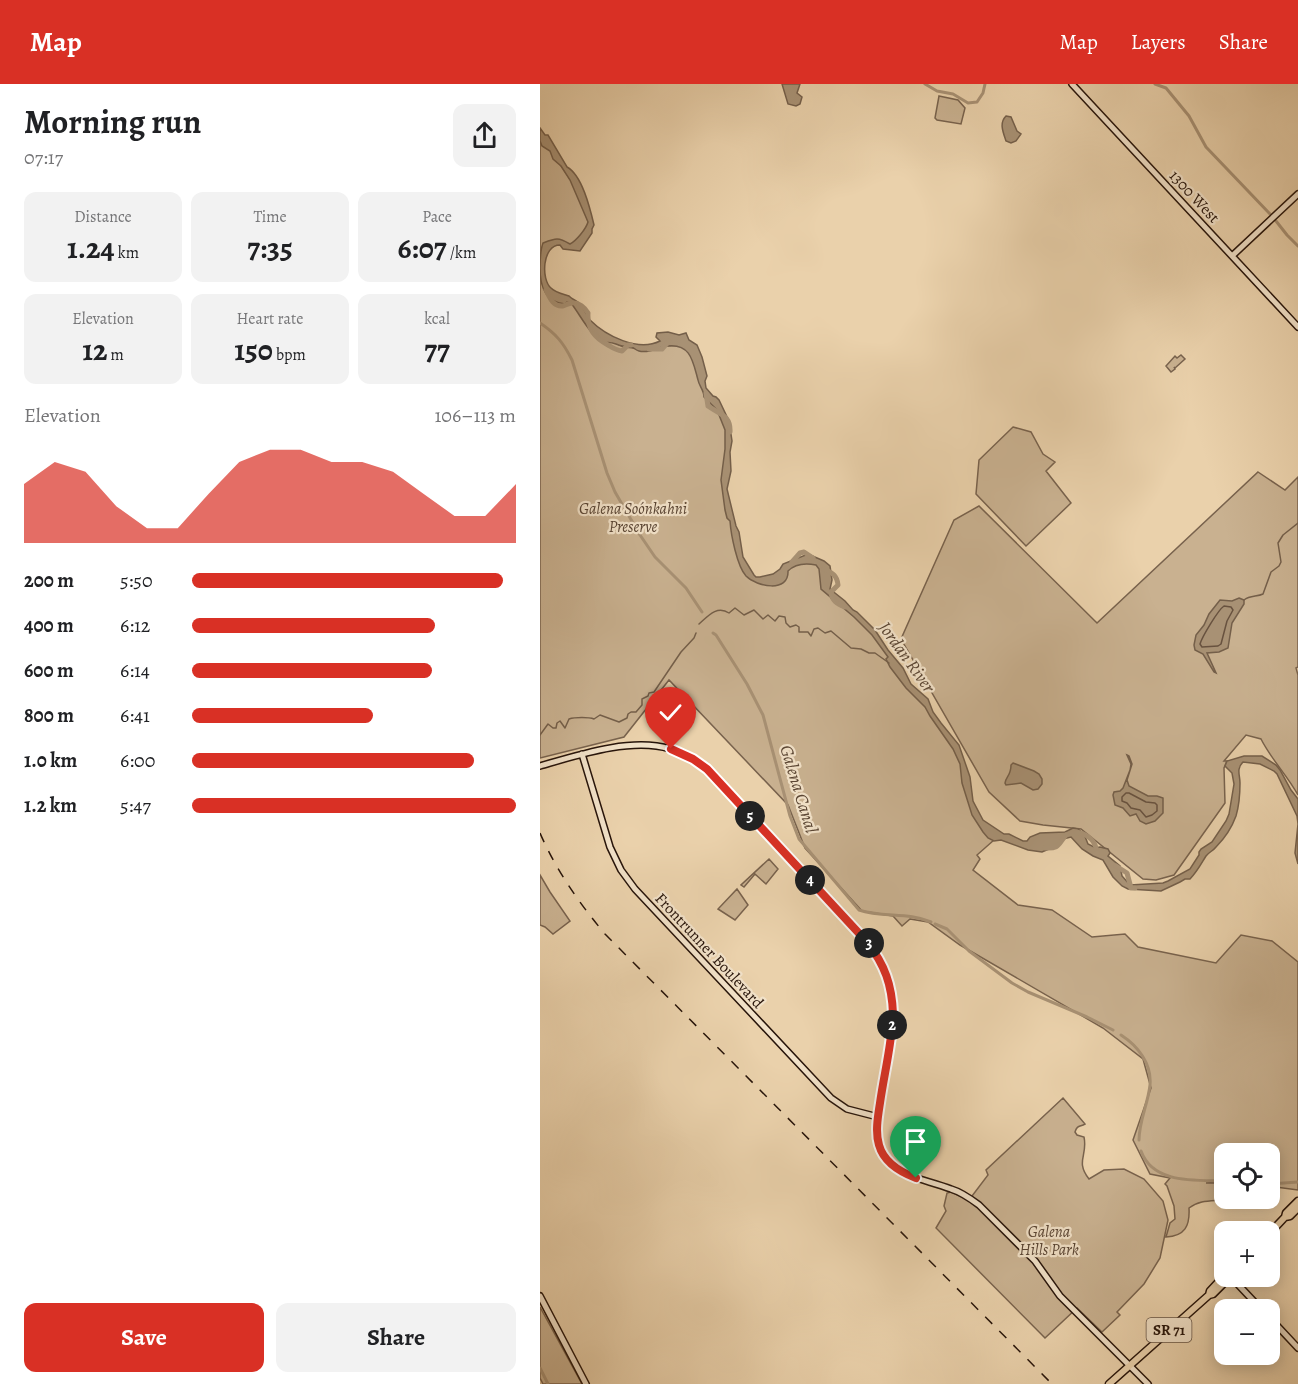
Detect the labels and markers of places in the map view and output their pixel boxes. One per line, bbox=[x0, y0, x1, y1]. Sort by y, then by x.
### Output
pin bbox=[645, 687, 696, 749]
pin: 5 bbox=[735, 801, 765, 831]
pin: 4 bbox=[795, 865, 825, 895]
pin: 3 bbox=[854, 928, 884, 958]
pin: 2 bbox=[877, 1010, 907, 1040]
pin bbox=[890, 1116, 941, 1178]

